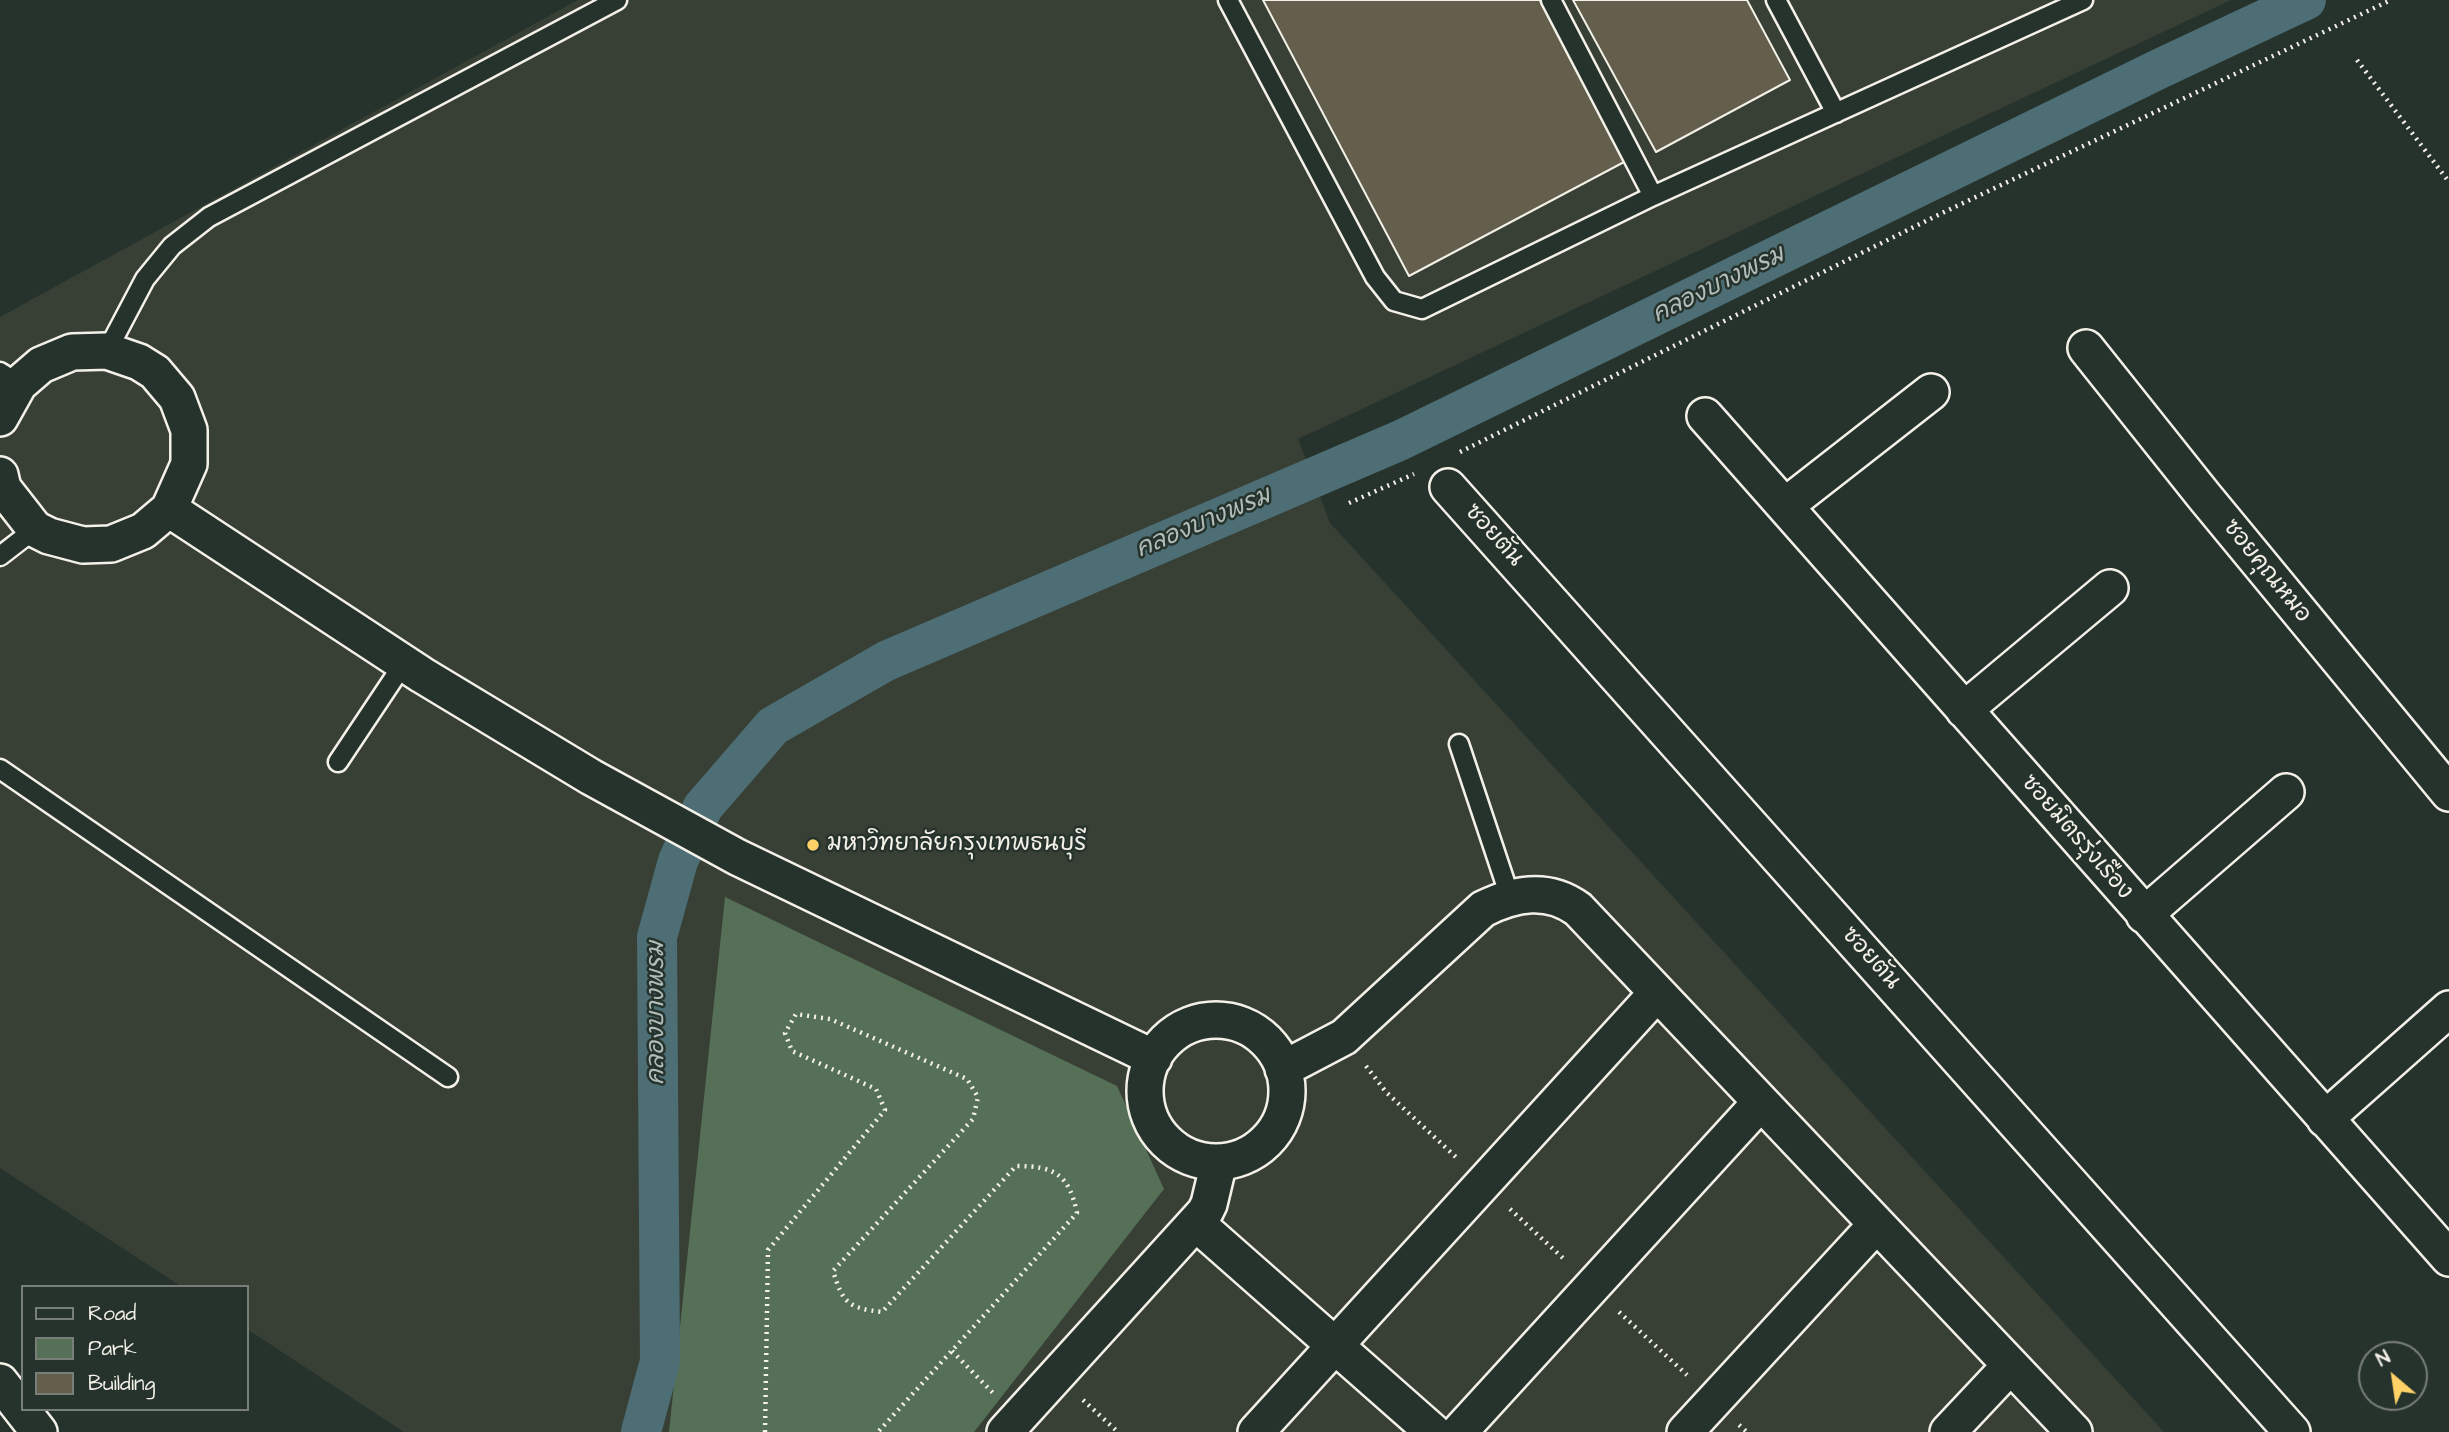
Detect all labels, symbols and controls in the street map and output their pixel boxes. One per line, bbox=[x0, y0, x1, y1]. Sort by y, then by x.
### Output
water label: คลองบางพรม bbox=[1648, 242, 1790, 330]
water label: คลองบางพรม bbox=[1132, 483, 1276, 565]
street label: ซอยตัน bbox=[1458, 499, 1528, 573]
street label: ซอยคุณหมอ bbox=[2216, 515, 2316, 629]
street label: ซอยมิตรรุ่งเรือง bbox=[2014, 770, 2138, 906]
place label: มหาวิทยาลัยกรุงเทพธนบุรี bbox=[827, 831, 1086, 859]
marker: มหาวิทยาลัยกรุงเทพธนบุรี bbox=[805, 837, 821, 853]
street label: ซอยตัน bbox=[1835, 922, 1905, 996]
water label: คลองบางพรม bbox=[644, 941, 672, 1085]
legend bbox=[21, 1285, 248, 1411]
text: Road bbox=[88, 1299, 136, 1328]
text: Park bbox=[88, 1334, 137, 1363]
north arrow bbox=[2358, 1341, 2428, 1411]
text: N bbox=[2372, 1344, 2395, 1374]
text: Building bbox=[88, 1369, 155, 1398]

